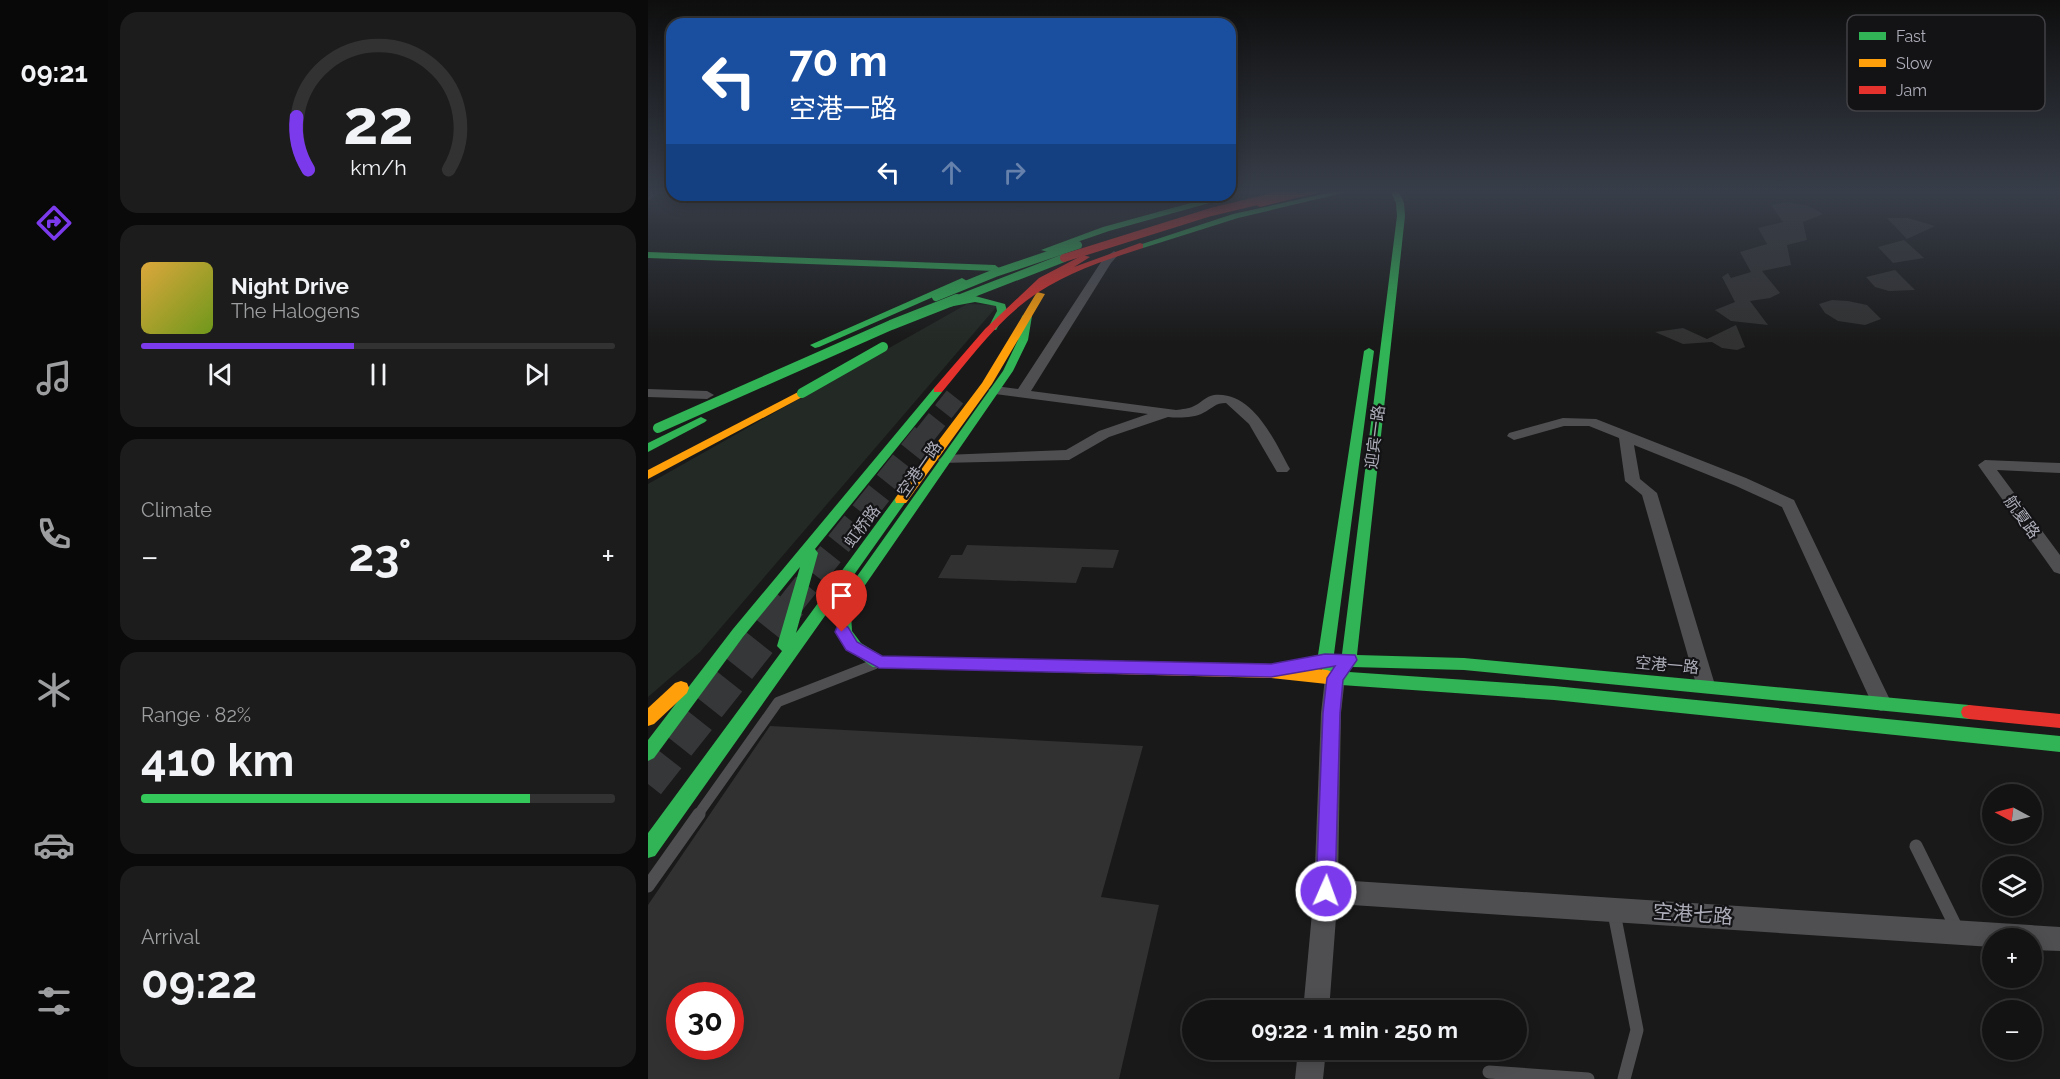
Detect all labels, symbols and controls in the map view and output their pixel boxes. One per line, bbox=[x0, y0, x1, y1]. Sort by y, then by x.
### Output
legend bbox=[1847, 15, 2045, 111]
text: Fast bbox=[1896, 27, 1927, 46]
text: 70 m bbox=[789, 37, 888, 86]
icon: left bbox=[690, 42, 768, 120]
text: Slow bbox=[1896, 54, 1932, 73]
text: 09:21 bbox=[20, 57, 88, 88]
text: Jam bbox=[1896, 81, 1927, 100]
text: 22 bbox=[343, 85, 413, 159]
text: 空港一路 bbox=[789, 93, 897, 124]
text: km/h bbox=[350, 155, 406, 180]
icon: left bbox=[872, 156, 905, 189]
icon: ahead bbox=[935, 156, 968, 189]
icon: right bbox=[998, 156, 1031, 189]
icon: directions bbox=[33, 202, 75, 244]
text: Night Drive bbox=[231, 273, 349, 299]
text: The Halogens bbox=[231, 299, 360, 323]
icon: music bbox=[33, 357, 75, 399]
icon: previous bbox=[204, 358, 237, 391]
icon: pause bbox=[362, 358, 395, 391]
icon: next bbox=[520, 358, 553, 391]
street label: 迎宾一路 bbox=[1362, 404, 1388, 470]
street label: 空港一路 bbox=[893, 437, 945, 501]
street label: 航夏路 bbox=[2000, 492, 2044, 542]
text: Climate bbox=[141, 498, 212, 522]
street label: 虹桥路 bbox=[840, 501, 884, 551]
icon: phone bbox=[33, 513, 75, 555]
text: 23° bbox=[349, 529, 411, 582]
text: − bbox=[141, 537, 159, 576]
text: + bbox=[601, 537, 615, 576]
pin bbox=[816, 570, 867, 632]
icon: arrive bbox=[825, 579, 858, 612]
street label: 空港一路 bbox=[1634, 653, 1700, 677]
icon: climate bbox=[33, 669, 75, 711]
text: Range · 82% bbox=[141, 703, 251, 727]
text: 410 km bbox=[141, 734, 294, 787]
north arrow bbox=[1982, 784, 2042, 844]
map controls bbox=[1982, 784, 2042, 1060]
icon: car bbox=[33, 824, 75, 866]
button: layers bbox=[1982, 856, 2042, 916]
position arrow bbox=[1294, 859, 1358, 923]
street label: 空港七路 bbox=[1652, 899, 1734, 929]
text: Arrival bbox=[141, 925, 200, 949]
button: + bbox=[1982, 928, 2042, 988]
text: 09:22 bbox=[141, 956, 257, 1009]
icon: filters bbox=[33, 980, 75, 1022]
speed limit sign: 30 bbox=[666, 982, 744, 1060]
button: − bbox=[1982, 1000, 2042, 1060]
text: 09:22 · 1 min · 250 m bbox=[1251, 1017, 1458, 1043]

